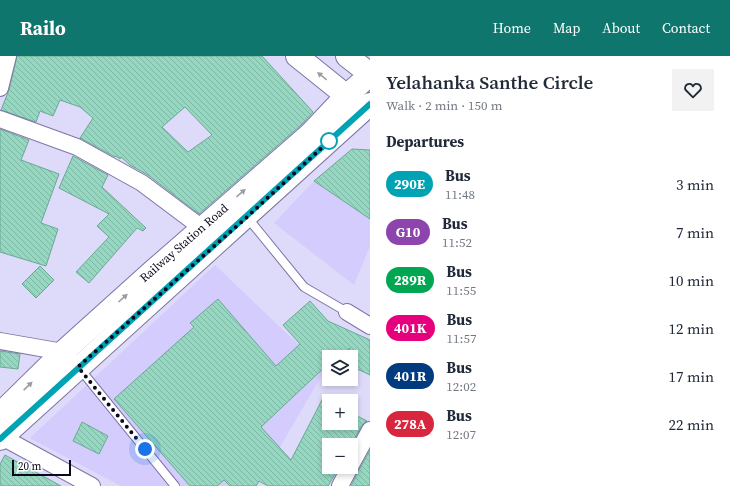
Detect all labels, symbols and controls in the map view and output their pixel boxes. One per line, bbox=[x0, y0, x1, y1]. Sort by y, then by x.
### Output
text: Railo bbox=[20, 15, 66, 41]
text: Home bbox=[493, 18, 531, 38]
text: Map bbox=[553, 18, 580, 38]
text: About bbox=[602, 18, 640, 38]
text: Contact bbox=[662, 18, 710, 38]
text: Yelahanka Santhe Circle bbox=[386, 69, 593, 95]
button: heart bbox=[672, 69, 714, 111]
one-way arrow bbox=[316, 72, 327, 80]
text: Walk · 2 min · 150 m bbox=[386, 97, 502, 114]
text: Departures bbox=[386, 131, 464, 152]
unlabelled marker bbox=[320, 132, 338, 150]
text: Bus bbox=[445, 165, 471, 186]
text: 290E bbox=[394, 174, 425, 194]
text: 3 min bbox=[676, 174, 714, 195]
text: 11:48 bbox=[445, 186, 475, 203]
one-way arrow bbox=[236, 189, 247, 198]
street label: Railway Station Road bbox=[136, 200, 232, 286]
text: Bus bbox=[442, 213, 468, 234]
text: G10 bbox=[396, 222, 420, 242]
text: 7 min bbox=[676, 222, 714, 243]
text: 11:52 bbox=[442, 234, 472, 251]
text: Bus bbox=[446, 261, 472, 282]
text: 289R bbox=[394, 270, 426, 290]
text: 10 min bbox=[668, 270, 714, 291]
text: 11:55 bbox=[446, 282, 476, 299]
one-way arrow bbox=[118, 293, 128, 303]
text: Bus bbox=[447, 309, 472, 330]
text: 401K bbox=[394, 318, 427, 338]
text: 12 min bbox=[668, 318, 714, 339]
text: 11:57 bbox=[447, 330, 476, 347]
map controls bbox=[322, 350, 358, 474]
button: layers bbox=[322, 350, 358, 386]
text: Bus bbox=[446, 357, 472, 378]
text: 401R bbox=[394, 366, 426, 386]
text: 17 min bbox=[668, 366, 714, 387]
text: 12:02 bbox=[446, 378, 476, 395]
one-way arrow bbox=[23, 382, 33, 391]
button: + bbox=[322, 394, 358, 430]
text: Bus bbox=[446, 405, 472, 426]
text: 278A bbox=[394, 414, 426, 434]
text: 22 min bbox=[668, 414, 714, 435]
text: 12:07 bbox=[446, 426, 476, 443]
button: − bbox=[322, 438, 358, 474]
your location bbox=[135, 439, 155, 459]
scale bar bbox=[12, 458, 71, 477]
text: 20 m bbox=[18, 459, 41, 474]

